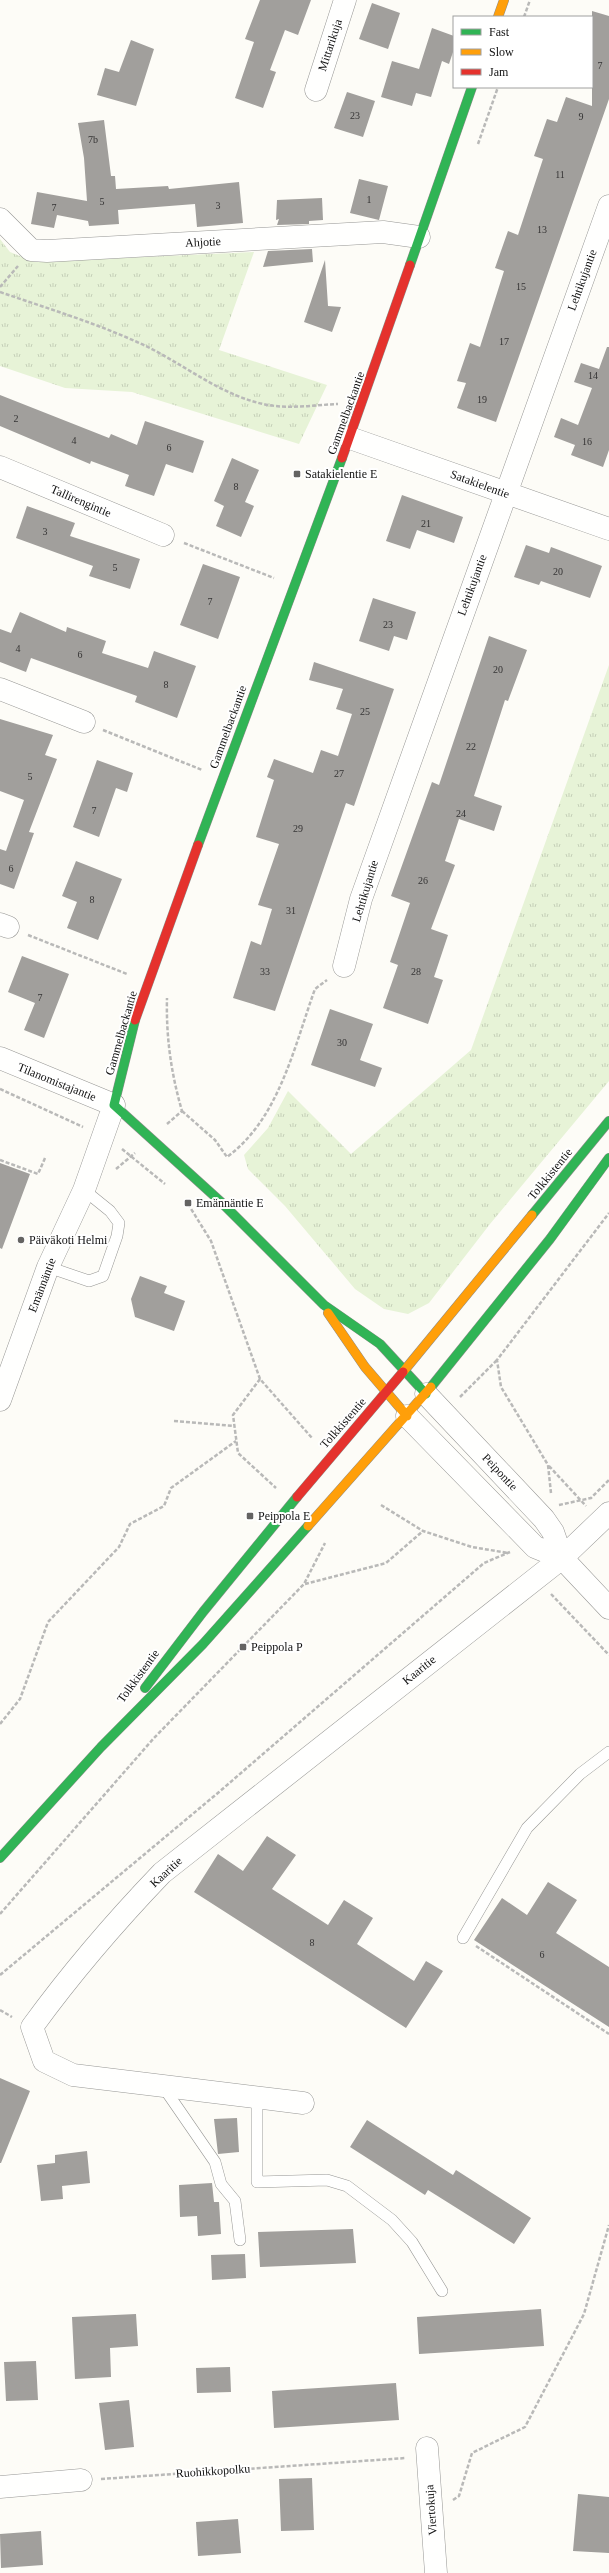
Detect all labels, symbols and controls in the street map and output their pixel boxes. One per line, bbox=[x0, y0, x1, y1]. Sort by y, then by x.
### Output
legend bbox=[453, 16, 593, 88]
street label: Mittarikuja bbox=[315, 17, 345, 73]
text: Fast bbox=[489, 25, 510, 39]
text: Slow bbox=[489, 45, 514, 59]
house number: 7 bbox=[598, 60, 603, 71]
text: Jam bbox=[489, 65, 509, 79]
house number: 23 bbox=[350, 110, 360, 121]
house number: 9 bbox=[579, 111, 584, 122]
house number: 7b bbox=[88, 134, 98, 145]
house number: 11 bbox=[555, 169, 565, 180]
house number: 1 bbox=[367, 194, 372, 205]
house number: 5 bbox=[100, 196, 105, 207]
house number: 3 bbox=[216, 200, 221, 211]
house number: 7 bbox=[52, 202, 57, 213]
house number: 13 bbox=[537, 224, 547, 235]
street label: Ahjotie bbox=[185, 234, 221, 250]
street label: Lehtikujantie bbox=[564, 248, 600, 312]
house number: 15 bbox=[516, 281, 526, 292]
house number: 17 bbox=[499, 336, 509, 347]
street label: Gammelbackantie bbox=[324, 370, 368, 456]
house number: 14 bbox=[588, 370, 598, 381]
house number: 19 bbox=[477, 394, 487, 405]
house number: 2 bbox=[14, 413, 19, 424]
house number: 4 bbox=[72, 435, 77, 446]
house number: 16 bbox=[582, 436, 592, 447]
house number: 6 bbox=[167, 442, 172, 453]
place label: Satakielentie E bbox=[305, 467, 377, 481]
street label: Satakielentie bbox=[448, 467, 512, 501]
marker: Satakielentie E bbox=[292, 469, 302, 479]
house number: 8 bbox=[234, 481, 239, 492]
street label: Tallirengintie bbox=[49, 482, 113, 520]
house number: 21 bbox=[421, 518, 431, 529]
house number: 3 bbox=[43, 526, 48, 537]
street label: Lehtikujantie bbox=[454, 553, 490, 617]
house number: 5 bbox=[113, 562, 118, 573]
house number: 20 bbox=[553, 566, 563, 577]
house number: 7 bbox=[208, 596, 213, 607]
house number: 23 bbox=[383, 619, 393, 630]
house number: 4 bbox=[16, 643, 21, 654]
house number: 6 bbox=[78, 649, 83, 660]
house number: 20 bbox=[493, 664, 503, 675]
house number: 8 bbox=[164, 679, 169, 690]
street label: Gammelbackantie bbox=[206, 684, 250, 770]
house number: 25 bbox=[360, 706, 370, 717]
house number: 22 bbox=[466, 741, 476, 752]
house number: 27 bbox=[334, 768, 344, 779]
house number: 5 bbox=[28, 771, 33, 782]
house number: 7 bbox=[92, 805, 97, 816]
house number: 24 bbox=[456, 808, 466, 819]
house number: 29 bbox=[293, 823, 303, 834]
street label: Lehtikujantie bbox=[349, 858, 381, 924]
house number: 6 bbox=[9, 863, 14, 874]
house number: 26 bbox=[418, 875, 428, 886]
house number: 8 bbox=[90, 894, 95, 905]
house number: 31 bbox=[286, 905, 296, 916]
house number: 33 bbox=[260, 966, 270, 977]
house number: 28 bbox=[411, 966, 421, 977]
street label: Gammelbackantie bbox=[102, 989, 140, 1077]
house number: 7 bbox=[38, 992, 43, 1003]
house number: 30 bbox=[337, 1037, 347, 1048]
street label: Tilanomistajantie bbox=[16, 1060, 98, 1104]
street label: Tolkkistentie bbox=[525, 1145, 575, 1203]
place label: Emännäntie E bbox=[196, 1196, 264, 1210]
marker: Emännäntie E bbox=[183, 1198, 193, 1208]
place label: Päiväkoti Helmi bbox=[29, 1233, 108, 1247]
marker: Päiväkoti Helmi bbox=[16, 1235, 26, 1245]
street label: Emännäntie bbox=[25, 1256, 59, 1314]
street label: Tolkkistentie bbox=[317, 1395, 369, 1451]
street label: Peipontie bbox=[479, 1451, 521, 1493]
place label: Peippola E bbox=[258, 1509, 310, 1523]
marker: Peippola E bbox=[245, 1511, 255, 1521]
place label: Peippola P bbox=[251, 1640, 303, 1654]
marker: Peippola P bbox=[238, 1642, 248, 1652]
street label: Tolkkistentie bbox=[114, 1647, 162, 1705]
street label: Kaaritie bbox=[400, 1652, 438, 1688]
street label: Kaaritie bbox=[147, 1854, 185, 1890]
house number: 8 bbox=[310, 1937, 315, 1948]
house number: 6 bbox=[540, 1949, 545, 1960]
street label: Ruohikkopolku bbox=[175, 2461, 251, 2481]
street label: Viertokuja bbox=[422, 2484, 440, 2536]

